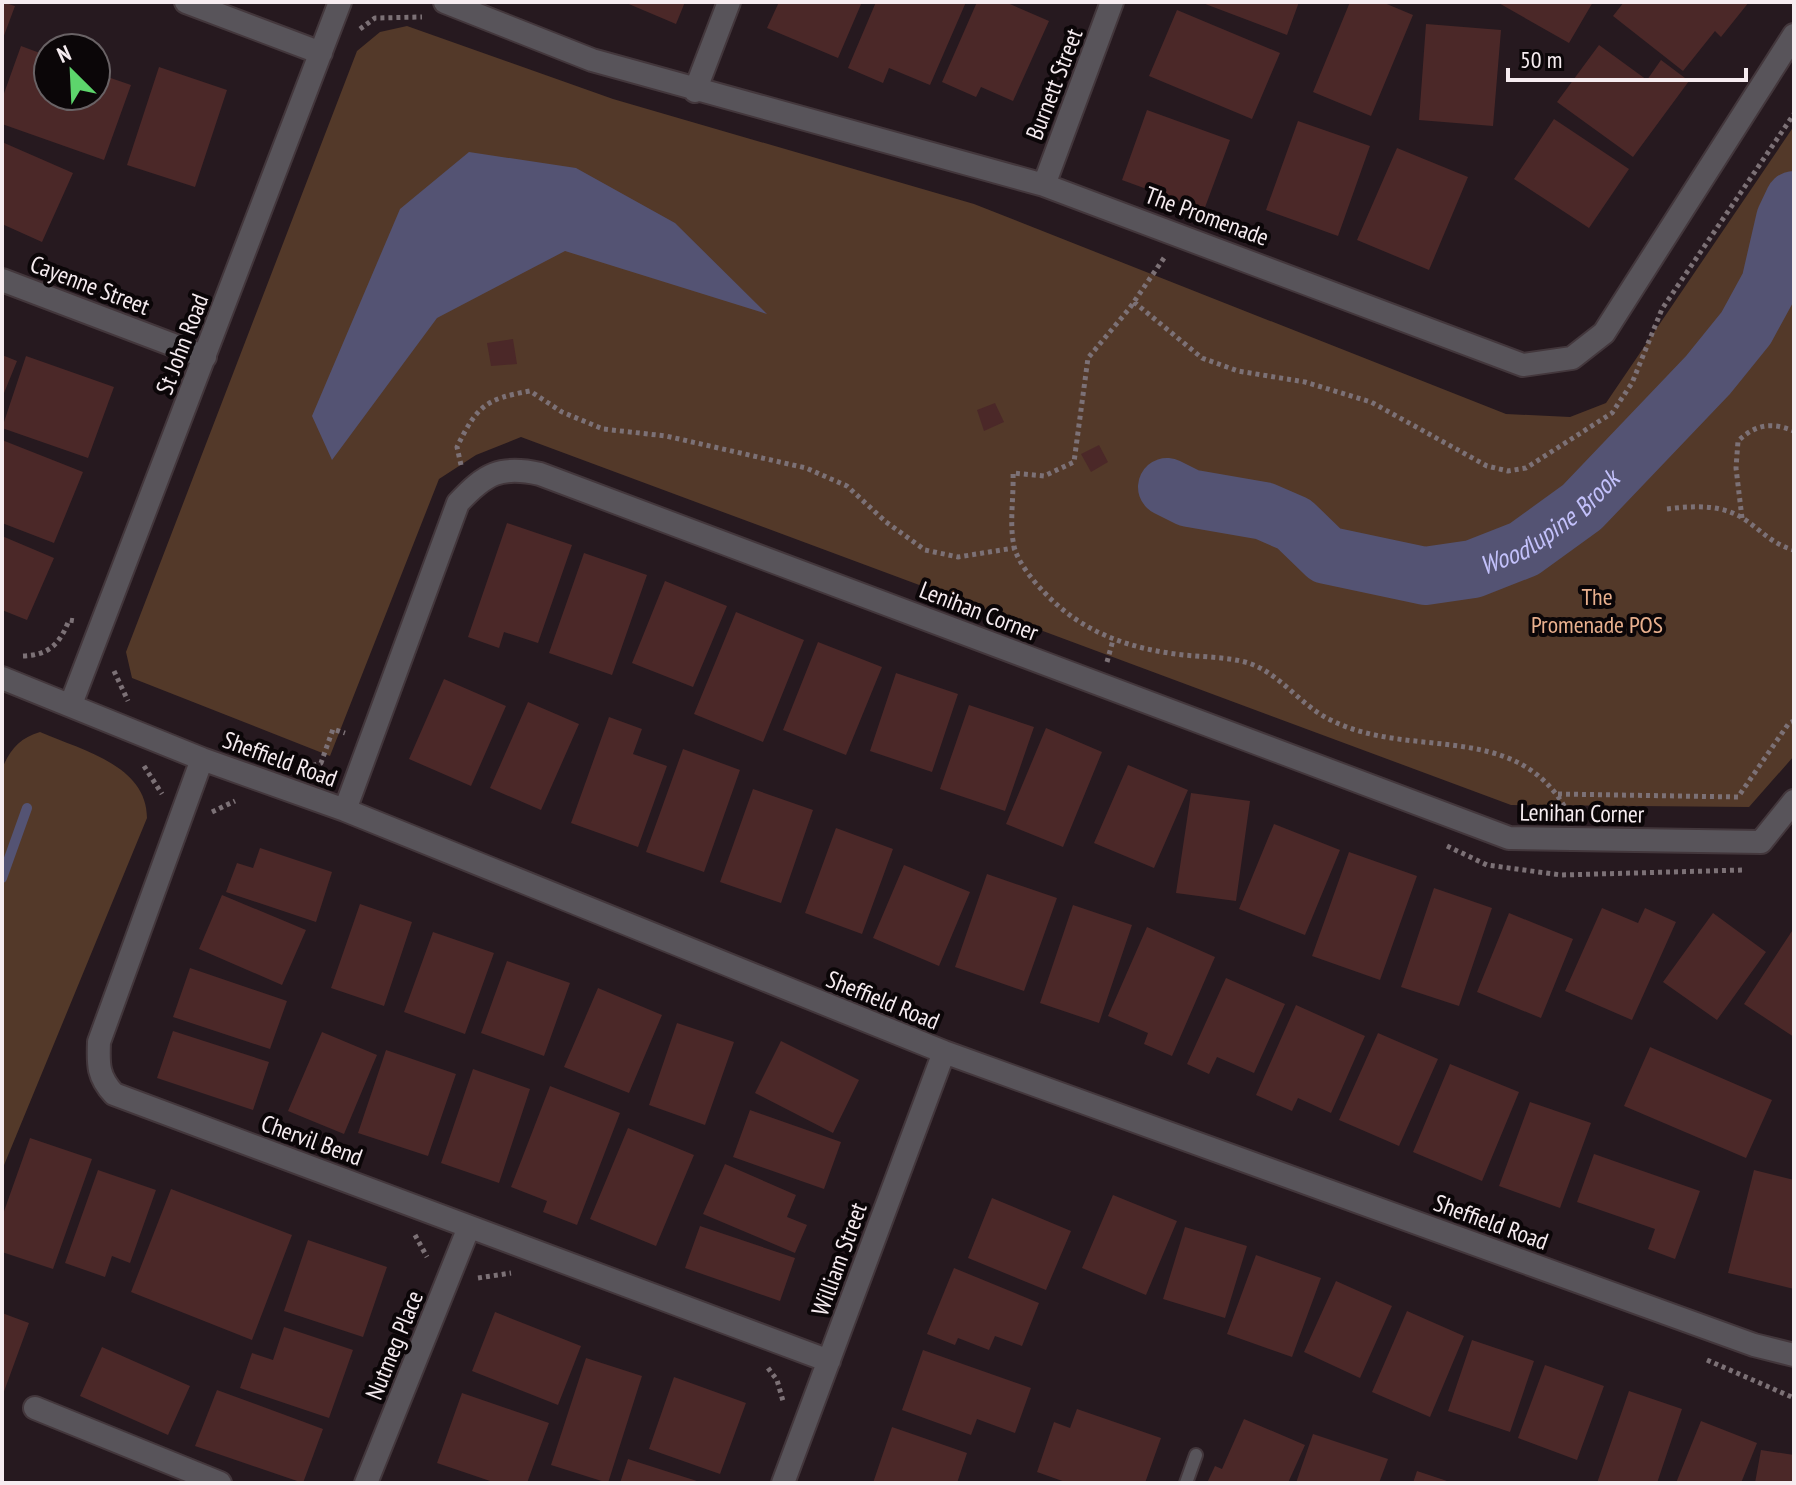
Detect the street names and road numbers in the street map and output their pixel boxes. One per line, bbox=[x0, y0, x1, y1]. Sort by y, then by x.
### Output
street label: Burnett Street bbox=[1019, 24, 1090, 144]
street label: The Promenade bbox=[1141, 179, 1273, 253]
street label: Cayenne Street bbox=[26, 248, 154, 322]
street label: St John Road bbox=[149, 289, 215, 399]
street label: Lenihan Corner bbox=[915, 574, 1043, 648]
street label: Sheffield Road bbox=[219, 724, 341, 794]
street label: Lenihan Corner bbox=[1519, 796, 1645, 830]
street label: Sheffield Road bbox=[822, 963, 944, 1037]
street label: Chervil Bend bbox=[257, 1107, 367, 1173]
street label: Sheffield Road bbox=[1430, 1187, 1552, 1257]
street label: William Street bbox=[804, 1198, 874, 1320]
street label: Nutmeg Place bbox=[358, 1286, 430, 1404]

